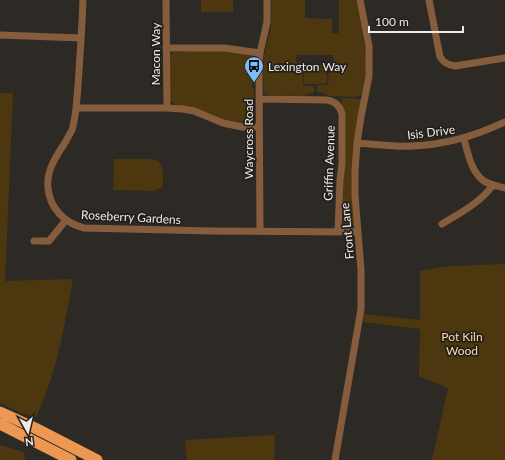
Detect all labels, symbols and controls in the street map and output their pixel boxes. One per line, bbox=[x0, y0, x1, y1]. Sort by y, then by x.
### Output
scale bar bbox=[369, 8, 463, 34]
text: 100 m bbox=[375, 14, 409, 29]
street label: Macon Way bbox=[148, 22, 163, 85]
bus stop icon: Lexington Way bbox=[243, 55, 265, 83]
place label: Lexington Way bbox=[268, 59, 347, 74]
street label: Waycross Road bbox=[241, 99, 256, 179]
street label: Isis Drive bbox=[406, 122, 456, 142]
street label: Griffin Avenue bbox=[320, 125, 338, 201]
street label: Front Lane bbox=[337, 202, 357, 260]
street label: Roseberry Gardens bbox=[81, 207, 181, 227]
park label: Pot Kiln Wood bbox=[441, 329, 483, 358]
north arrow bbox=[8, 412, 48, 452]
text: N bbox=[24, 435, 35, 449]

